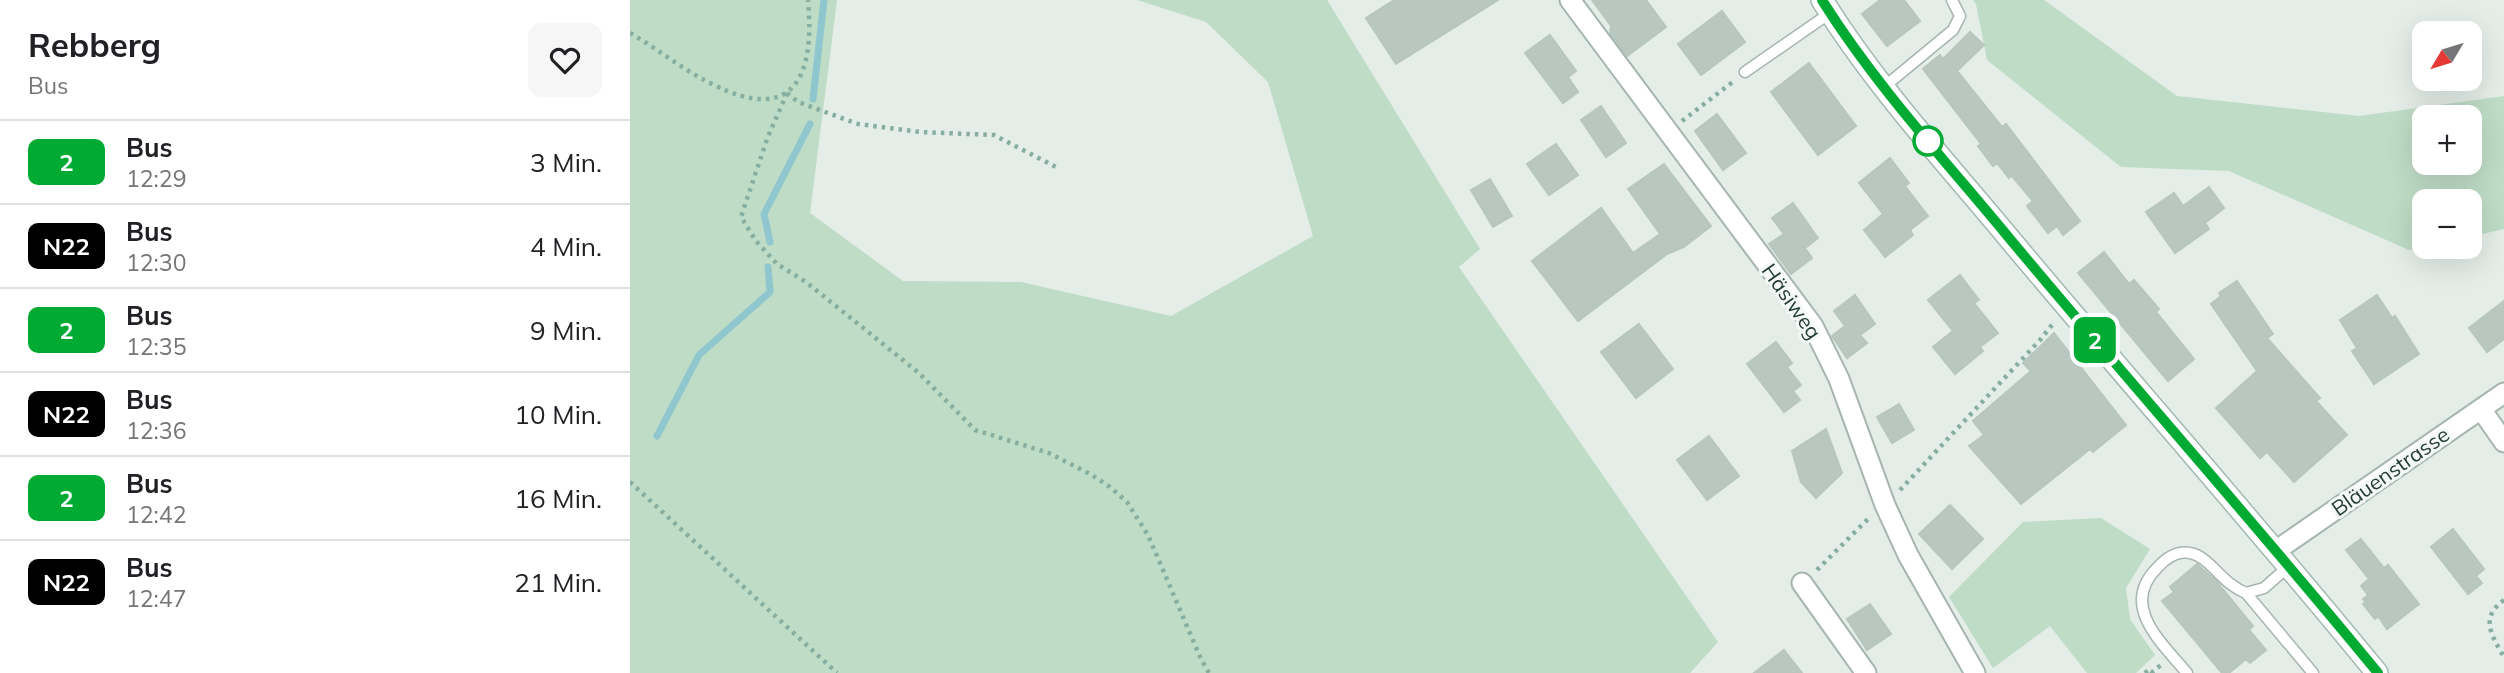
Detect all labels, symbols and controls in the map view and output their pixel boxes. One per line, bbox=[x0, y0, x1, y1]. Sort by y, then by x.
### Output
north arrow bbox=[2412, 21, 2482, 91]
map controls bbox=[2412, 21, 2482, 259]
button: heart bbox=[528, 23, 602, 97]
text: Rebberg bbox=[28, 24, 161, 65]
text: Bus bbox=[28, 71, 68, 100]
button: + bbox=[2412, 105, 2482, 175]
unlabelled marker bbox=[1913, 126, 1943, 156]
text: Bus bbox=[126, 131, 172, 164]
text: 3 Min. bbox=[530, 146, 602, 179]
text: 2 bbox=[59, 147, 74, 177]
text: 12:29 bbox=[126, 164, 186, 193]
button: − bbox=[2412, 189, 2482, 259]
text: Bus bbox=[126, 215, 172, 248]
text: 4 Min. bbox=[530, 230, 602, 263]
text: N22 bbox=[43, 231, 90, 261]
text: 12:30 bbox=[126, 248, 186, 277]
street label: Häsiweg bbox=[1757, 258, 1827, 344]
text: Bus bbox=[126, 299, 172, 332]
text: 9 Min. bbox=[530, 314, 602, 347]
text: 2 bbox=[59, 315, 74, 345]
line badge: 2 bbox=[2072, 317, 2118, 363]
text: 2 bbox=[2088, 325, 2102, 355]
text: 12:35 bbox=[126, 332, 186, 361]
text: Bus bbox=[126, 383, 172, 416]
text: 10 Min. bbox=[514, 398, 602, 431]
text: N22 bbox=[43, 399, 90, 429]
text: 12:36 bbox=[126, 416, 186, 445]
street label: Bläuenstrasse bbox=[2326, 421, 2454, 521]
text: Bus bbox=[126, 467, 172, 500]
text: 16 Min. bbox=[514, 482, 602, 515]
text: 2 bbox=[59, 483, 74, 513]
text: 12:42 bbox=[126, 500, 186, 529]
text: Bus bbox=[126, 551, 172, 584]
text: 21 Min. bbox=[514, 566, 602, 599]
text: N22 bbox=[43, 567, 90, 597]
text: 12:47 bbox=[126, 584, 186, 613]

